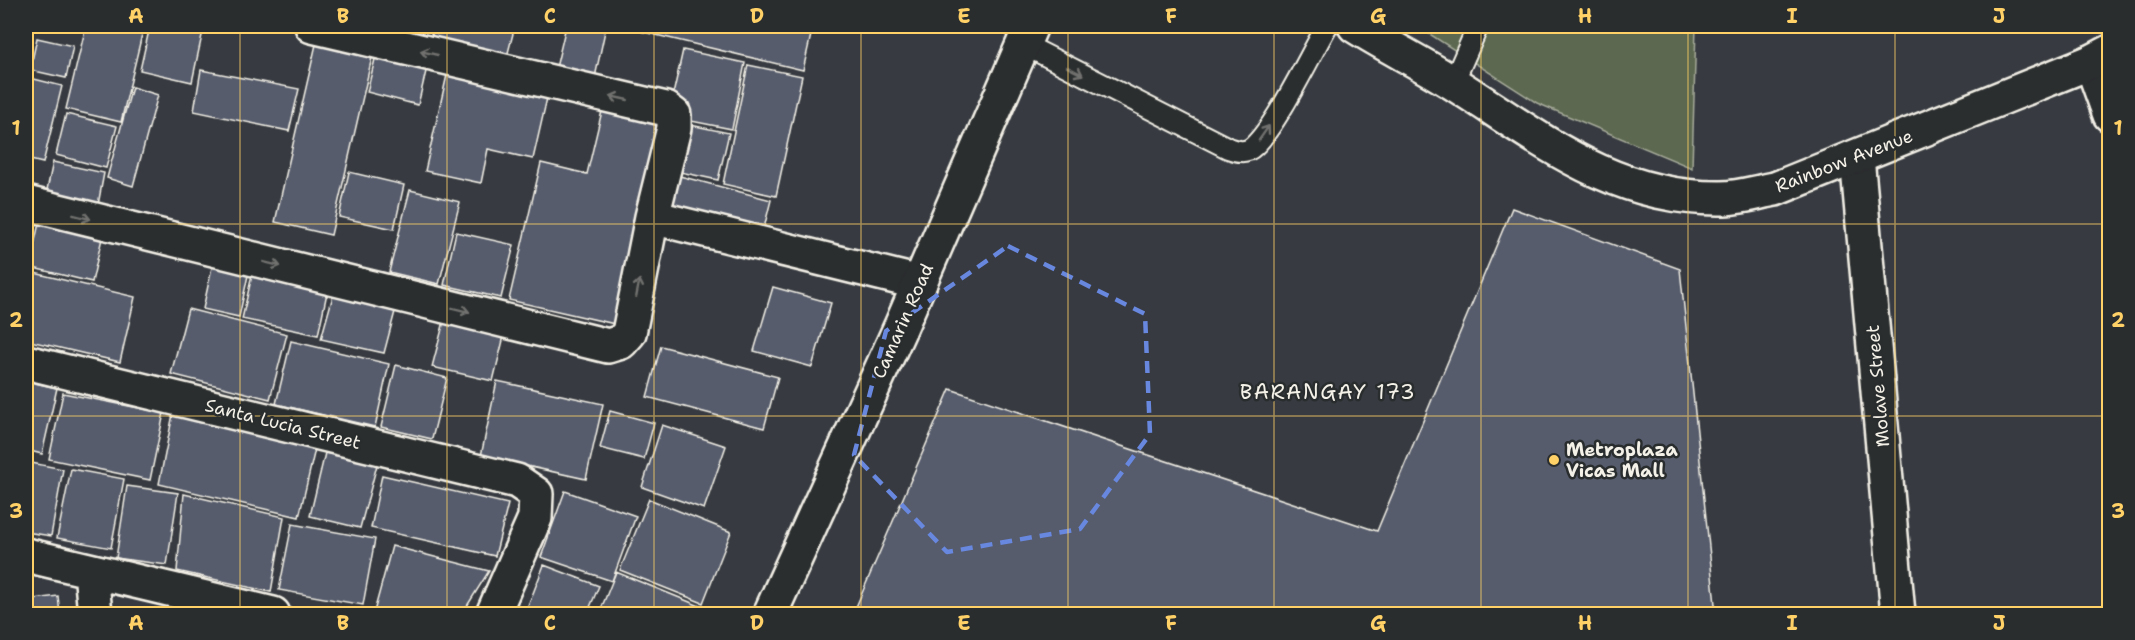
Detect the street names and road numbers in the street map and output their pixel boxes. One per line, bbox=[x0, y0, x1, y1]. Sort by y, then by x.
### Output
street label: Rainbow Avenue bbox=[1772, 124, 1916, 198]
street label: Camarin Road bbox=[867, 260, 939, 382]
street label: Molave Street bbox=[1861, 324, 1895, 448]
street label: Santa Lucia Street bbox=[203, 393, 363, 455]

